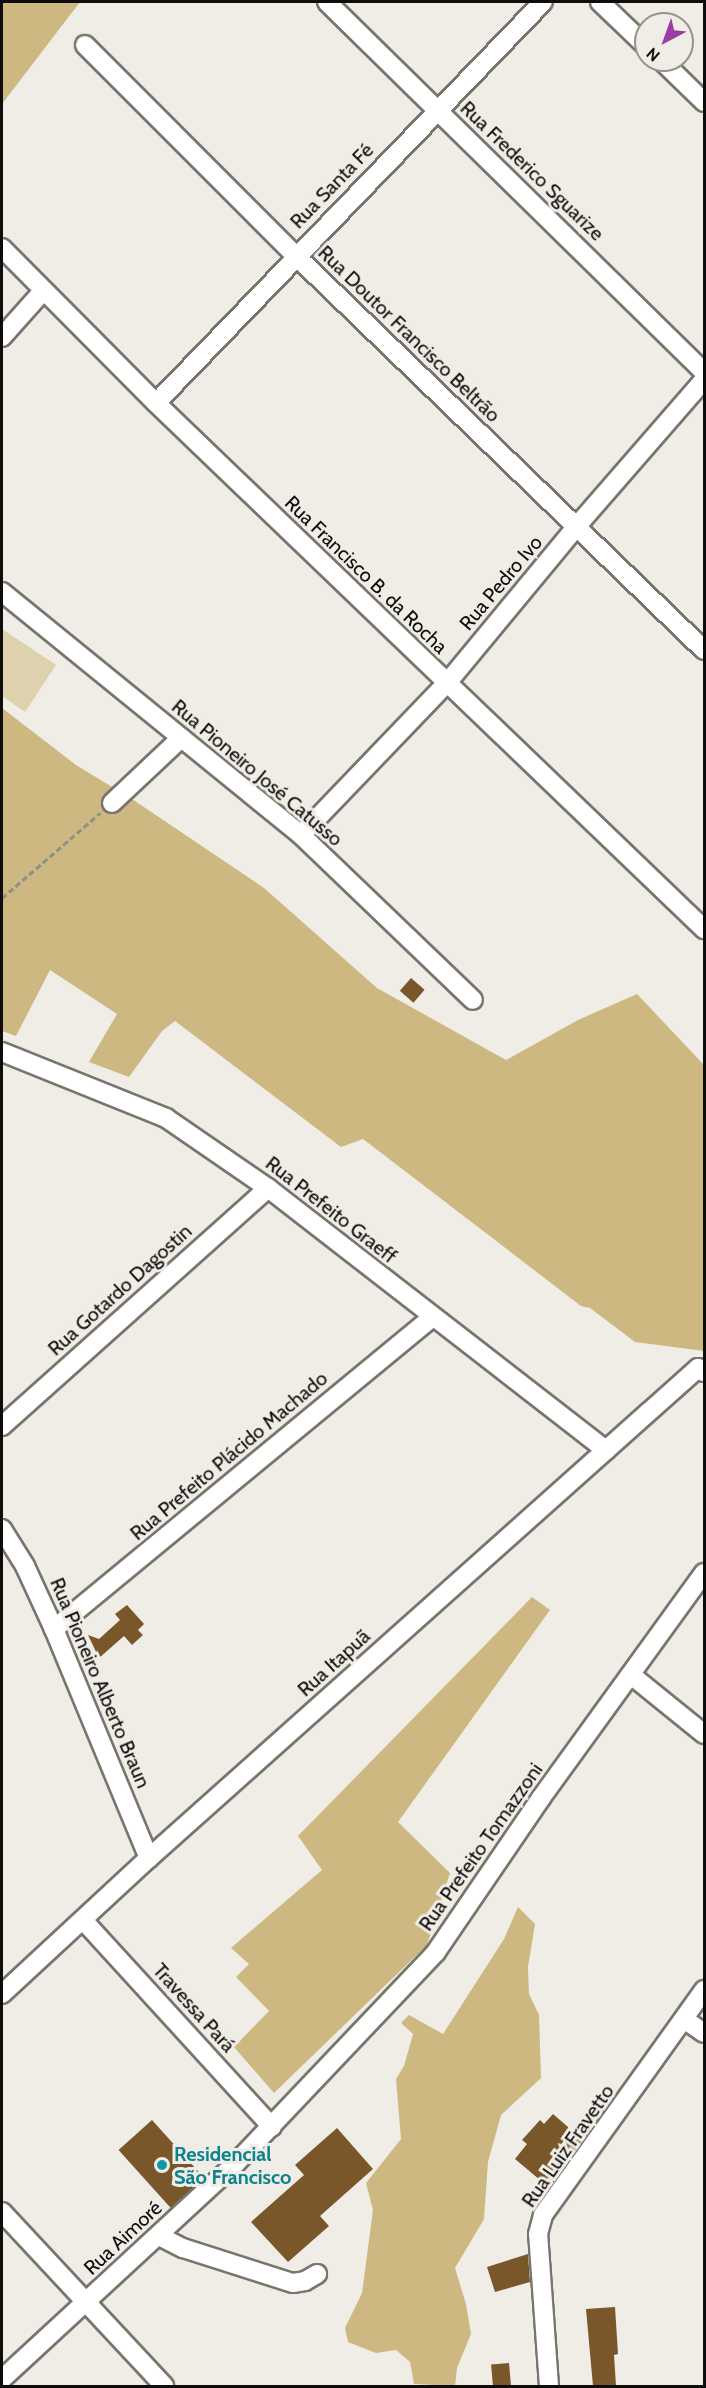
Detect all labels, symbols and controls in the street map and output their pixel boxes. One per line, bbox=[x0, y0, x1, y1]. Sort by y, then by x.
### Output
north arrow bbox=[634, 12, 694, 72]
text: N bbox=[643, 44, 664, 65]
street label: Rua Frederico Sguarize bbox=[455, 96, 609, 246]
street label: Rua Santa Fé bbox=[285, 138, 379, 234]
street label: Rua Doutor Francisco Beltrão bbox=[313, 241, 505, 427]
street label: Rua Francisco B. da Rocha bbox=[280, 491, 452, 659]
street label: Rua Pedro Ivo bbox=[455, 531, 547, 635]
street label: Rua Pioneiro José Catusso bbox=[167, 695, 347, 851]
street label: Rua Prefeito Graeff bbox=[261, 1151, 401, 1269]
street label: Rua Gotardo Dagostin bbox=[43, 1219, 197, 1361]
street label: Rua Prefeito Plácido Machado bbox=[126, 1366, 332, 1546]
street label: Rua Pioneiro Alberto Braun bbox=[45, 1574, 155, 1792]
street label: Rua Itapuã bbox=[293, 1624, 375, 1702]
street label: Rua Prefeito Tomazzoni bbox=[414, 1758, 548, 1936]
street label: Travessa Pará bbox=[148, 1959, 240, 2057]
street label: Rua Luiz Fravetto bbox=[517, 2080, 619, 2212]
place label: Residencial São Francisco bbox=[174, 2142, 291, 2189]
marker: Residencial São Francisco bbox=[155, 2158, 169, 2172]
street label: Rua Aimoré bbox=[79, 2196, 167, 2280]

